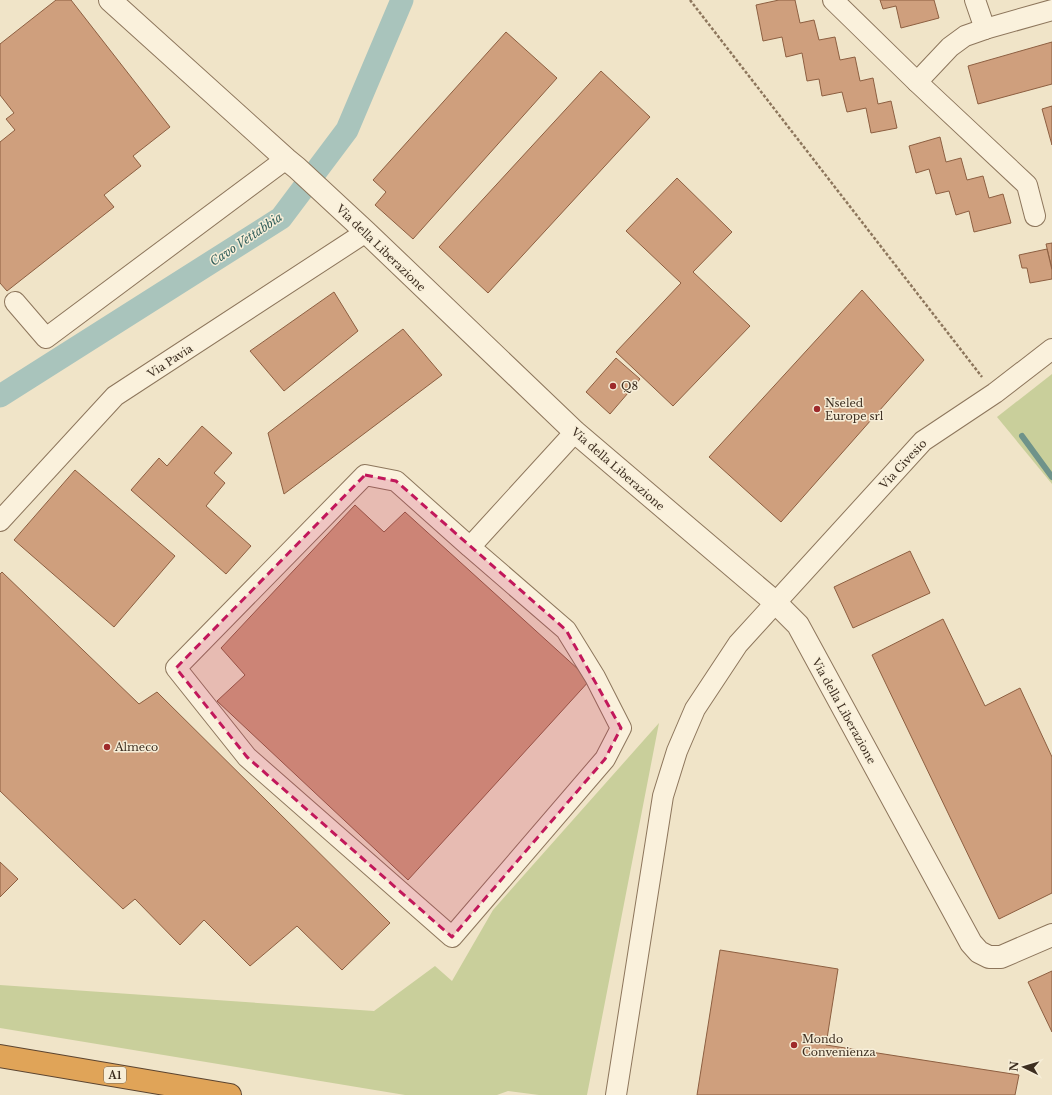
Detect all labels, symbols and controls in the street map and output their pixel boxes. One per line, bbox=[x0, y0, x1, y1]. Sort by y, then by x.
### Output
street label: Via della Liberazione bbox=[333, 201, 429, 294]
water label: Cavo Vettabbia bbox=[207, 209, 285, 269]
street label: Via Pavia bbox=[144, 341, 196, 381]
place label: Q8 bbox=[621, 379, 638, 393]
marker: Q8 bbox=[608, 381, 618, 391]
place label: Nseled Europe srl bbox=[825, 396, 884, 423]
marker: Nseled Europe srl bbox=[812, 404, 822, 414]
street label: Via della Liberazione bbox=[568, 424, 667, 513]
street label: Via Civesio bbox=[876, 436, 929, 492]
street label: Via della Liberazione bbox=[809, 655, 879, 766]
place label: Almeco bbox=[114, 740, 158, 754]
marker: Almeco bbox=[102, 742, 112, 752]
place label: Mondo Convenienza bbox=[802, 1032, 876, 1059]
marker: Mondo Convenienza bbox=[789, 1040, 799, 1050]
north arrow bbox=[1004, 1047, 1044, 1087]
text: N bbox=[1007, 1060, 1022, 1072]
road number: A1 bbox=[104, 1067, 126, 1083]

